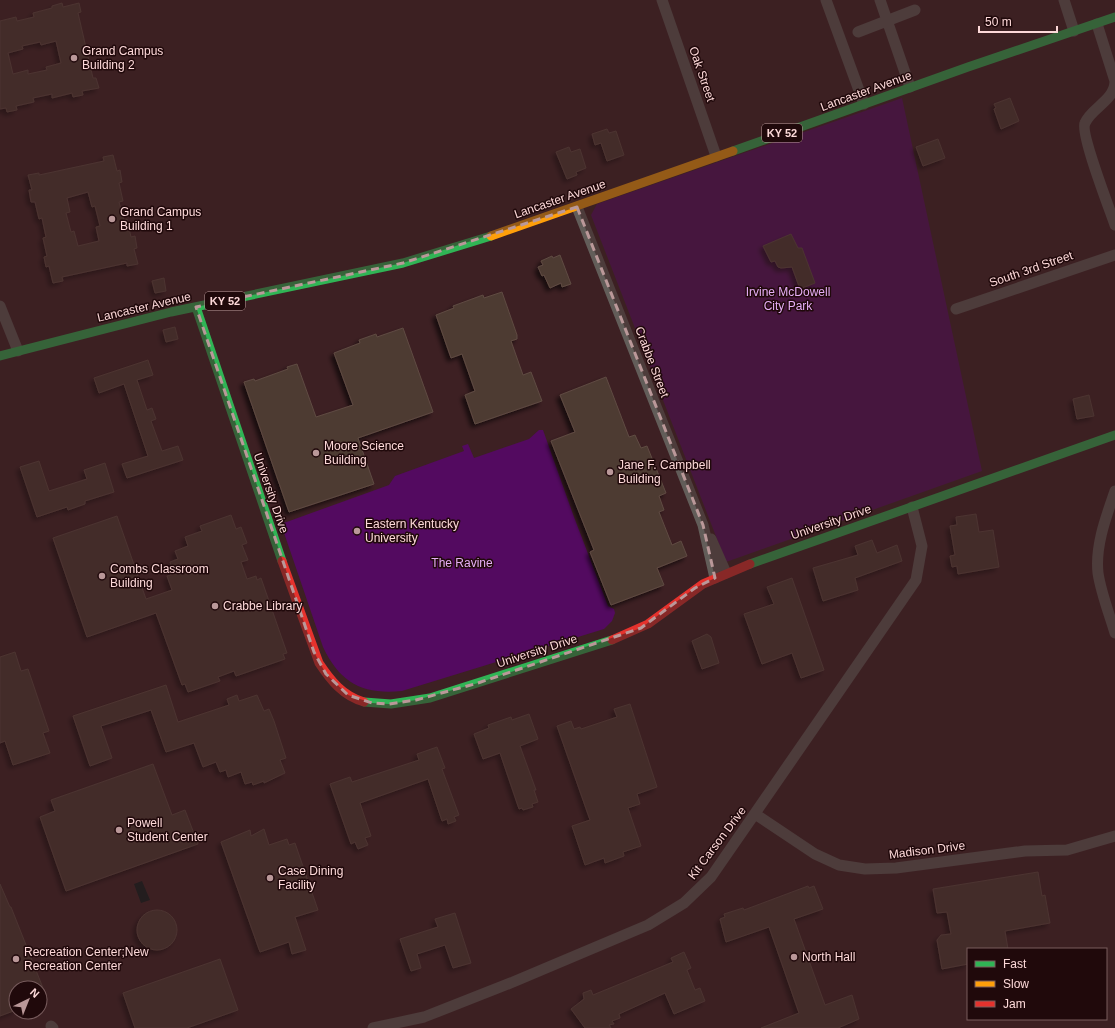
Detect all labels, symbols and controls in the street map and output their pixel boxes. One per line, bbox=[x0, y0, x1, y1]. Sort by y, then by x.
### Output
scale bar bbox=[979, 8, 1057, 34]
text: 50 m bbox=[985, 15, 1012, 29]
place label: Grand Campus Building 2 bbox=[82, 44, 163, 72]
street label: Oak Street bbox=[686, 45, 718, 104]
marker: Grand Campus Building 2 bbox=[69, 53, 79, 63]
street label: Lancaster Avenue bbox=[819, 68, 914, 114]
road number: KY 52 bbox=[762, 124, 802, 142]
street label: Lancaster Avenue bbox=[512, 177, 608, 221]
place label: Grand Campus Building 1 bbox=[120, 205, 201, 233]
marker: Grand Campus Building 1 bbox=[107, 214, 117, 224]
street label: South 3rd Street bbox=[987, 248, 1075, 290]
park label: Irvine McDowell City Park bbox=[746, 285, 830, 313]
street label: Lancaster Avenue bbox=[96, 289, 193, 325]
road number: KY 52 bbox=[205, 292, 245, 310]
street label: Crabbe Street bbox=[632, 325, 672, 400]
place label: Moore Science Building bbox=[324, 439, 404, 467]
marker: Moore Science Building bbox=[311, 448, 321, 458]
street label: University Drive bbox=[251, 451, 291, 535]
place label: Jane F. Campbell Building bbox=[618, 458, 711, 486]
marker: Jane F. Campbell Building bbox=[605, 467, 615, 477]
street label: University Drive bbox=[789, 502, 873, 542]
place label: Eastern Kentucky University bbox=[365, 517, 459, 545]
marker: Eastern Kentucky University bbox=[352, 526, 362, 536]
park label: The Ravine bbox=[431, 556, 493, 570]
place label: Combs Classroom Building bbox=[110, 562, 209, 590]
marker: Combs Classroom Building bbox=[97, 571, 107, 581]
place label: Crabbe Library bbox=[223, 599, 302, 613]
marker: Crabbe Library bbox=[210, 601, 220, 611]
street label: University Drive bbox=[495, 631, 579, 671]
street label: Kit Carson Drive bbox=[685, 804, 749, 882]
place label: Powell Student Center bbox=[127, 816, 208, 844]
marker: Powell Student Center bbox=[114, 825, 124, 835]
street label: Madison Drive bbox=[888, 838, 966, 862]
place label: Case Dining Facility bbox=[278, 864, 343, 892]
marker: Case Dining Facility bbox=[265, 873, 275, 883]
place label: Recreation Center;New Recreation Center bbox=[24, 945, 149, 973]
legend bbox=[967, 948, 1107, 1020]
place label: North Hall bbox=[802, 950, 855, 964]
marker: North Hall bbox=[789, 952, 799, 962]
marker: Recreation Center;New Recreation Center bbox=[11, 954, 21, 964]
text: Fast bbox=[1003, 957, 1027, 971]
text: Slow bbox=[1003, 977, 1029, 991]
north arrow bbox=[8, 980, 48, 1020]
text: N bbox=[28, 986, 42, 1000]
text: Jam bbox=[1003, 997, 1026, 1011]

